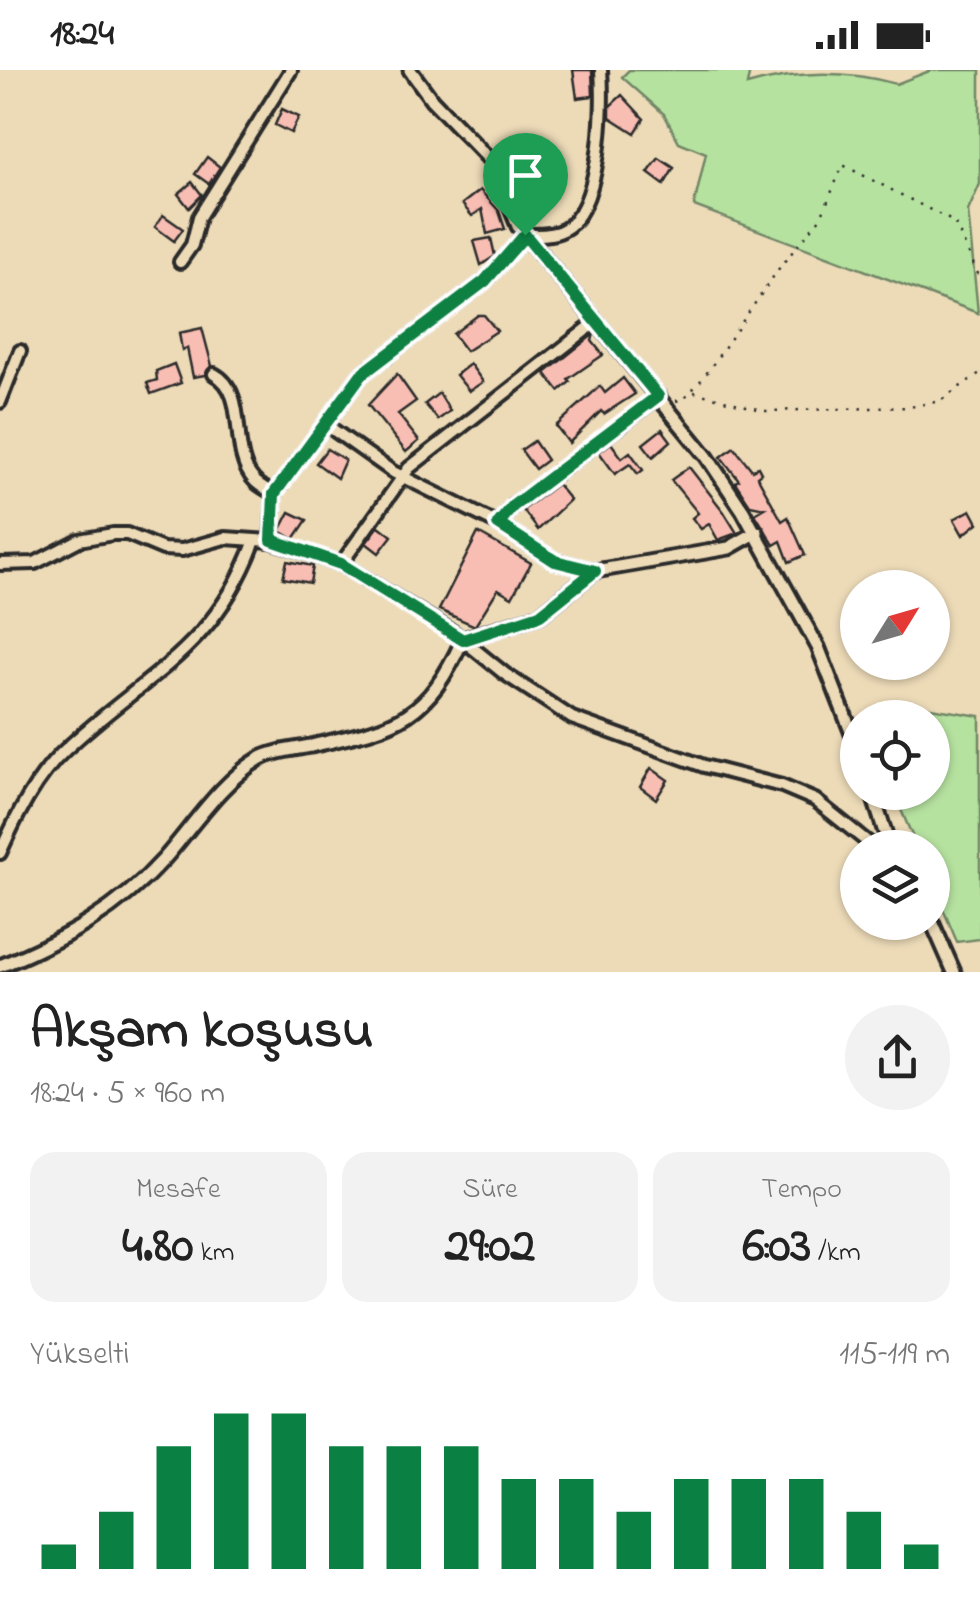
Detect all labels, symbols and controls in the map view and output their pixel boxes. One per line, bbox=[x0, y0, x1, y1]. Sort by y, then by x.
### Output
text: 18:24 bbox=[50, 7, 114, 63]
pin bbox=[483, 133, 568, 236]
icon: arrive bbox=[498, 148, 553, 203]
north arrow bbox=[840, 570, 950, 680]
map controls bbox=[840, 570, 950, 940]
button: locate bbox=[840, 700, 950, 810]
button: layers bbox=[840, 830, 950, 940]
text: Akşam koşusu bbox=[30, 993, 373, 1073]
button: share bbox=[845, 1005, 950, 1110]
text: 18:24 · 5 × 960 m bbox=[30, 1071, 225, 1118]
text: Mesafe bbox=[136, 1170, 221, 1211]
text: Süre bbox=[462, 1170, 518, 1211]
text: Tempo bbox=[762, 1170, 842, 1211]
text: 4.80 bbox=[122, 1211, 193, 1284]
text: 29:02 bbox=[445, 1211, 535, 1284]
text: 6:03 bbox=[743, 1211, 811, 1284]
text: km bbox=[193, 1233, 234, 1274]
text: /km bbox=[811, 1233, 861, 1274]
text: Yükselti bbox=[30, 1332, 129, 1379]
text: 115–119 m bbox=[839, 1332, 950, 1379]

